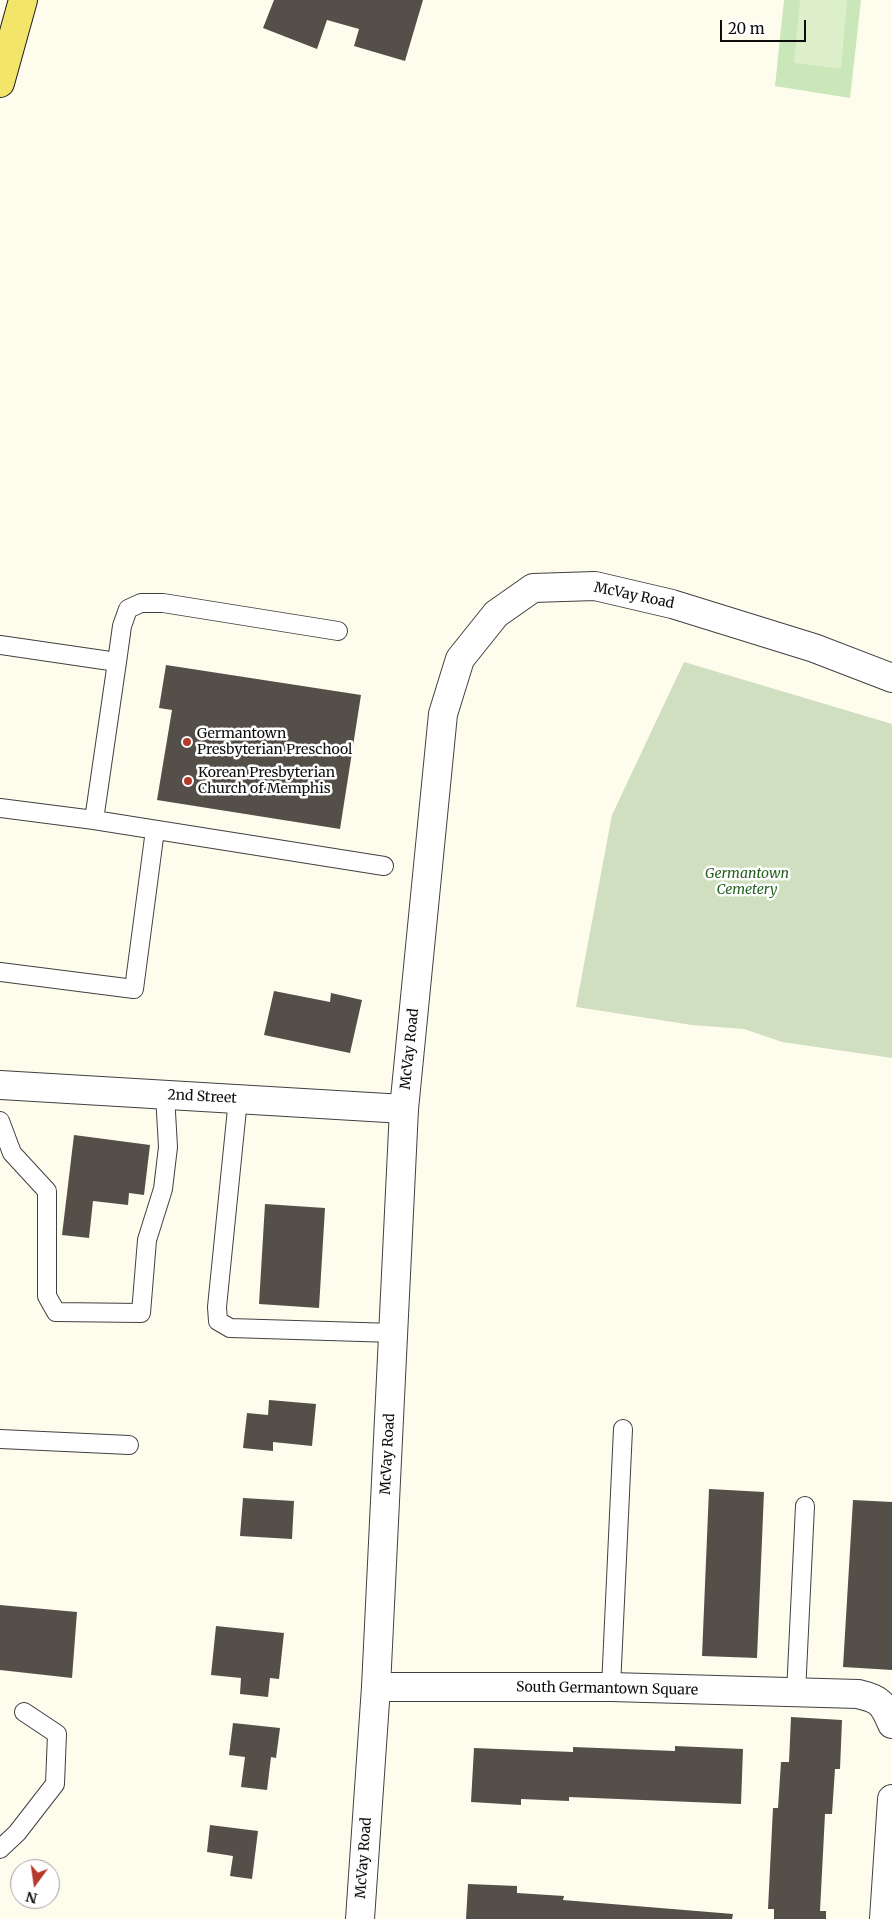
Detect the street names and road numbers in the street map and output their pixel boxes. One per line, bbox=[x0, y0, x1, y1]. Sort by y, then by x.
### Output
street label: McVay Road bbox=[592, 579, 676, 613]
street label: McVay Road bbox=[397, 1008, 423, 1090]
street label: 2nd Street bbox=[167, 1087, 237, 1107]
street label: McVay Road bbox=[377, 1413, 399, 1495]
street label: South Germantown Square bbox=[516, 1679, 698, 1699]
street label: McVay Road bbox=[353, 1817, 375, 1899]

